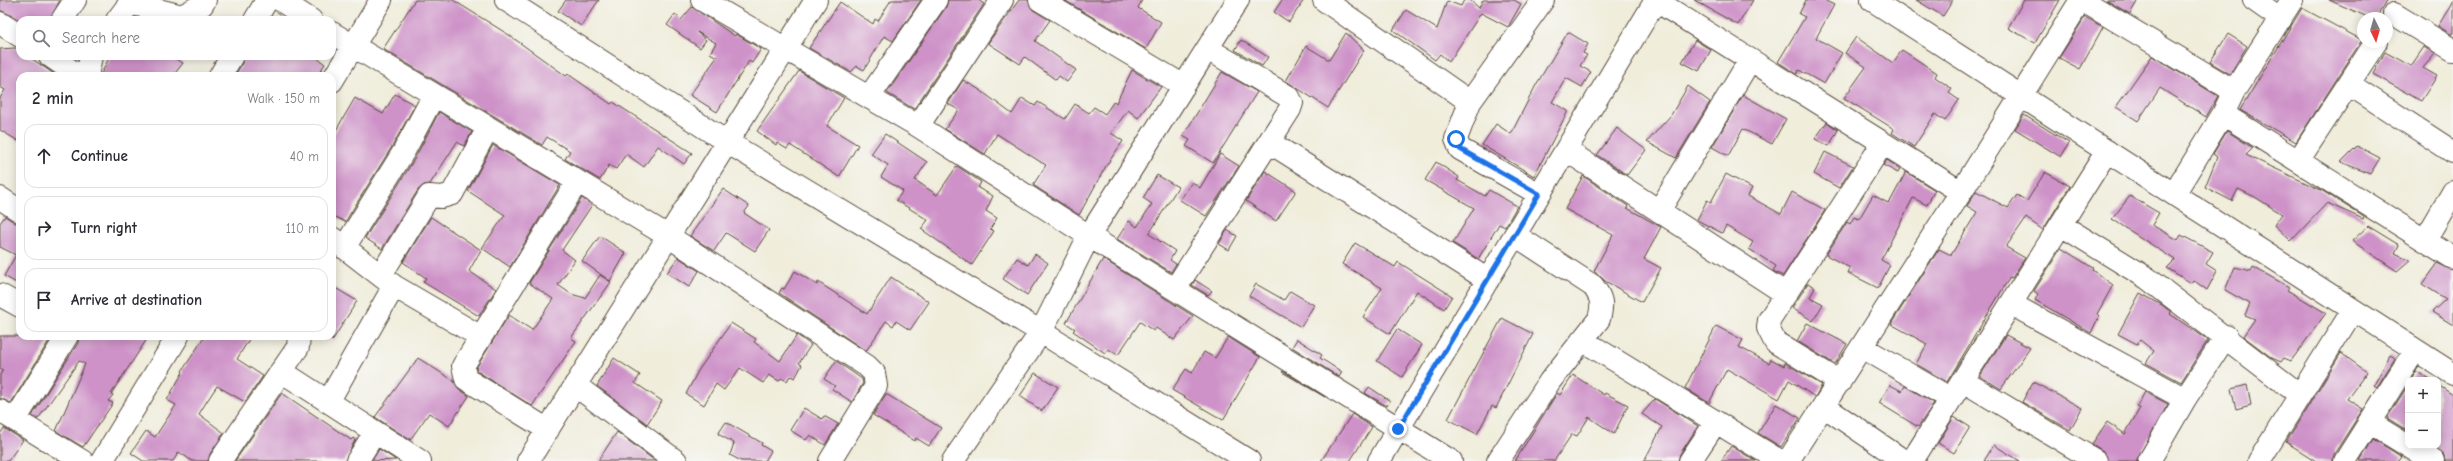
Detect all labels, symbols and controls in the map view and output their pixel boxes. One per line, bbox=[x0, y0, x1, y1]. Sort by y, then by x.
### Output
north arrow bbox=[2357, 12, 2393, 48]
search box bbox=[16, 16, 336, 60]
icon: search bbox=[30, 27, 52, 49]
text: Search here bbox=[62, 29, 140, 47]
text: 2 min bbox=[32, 89, 73, 108]
text: Walk · 150 m bbox=[248, 91, 320, 106]
route start bbox=[1447, 130, 1465, 148]
icon: ahead bbox=[33, 145, 55, 167]
text: Continue bbox=[71, 147, 128, 165]
text: 40 m bbox=[290, 149, 319, 164]
icon: right bbox=[33, 217, 55, 239]
text: Turn right bbox=[71, 219, 137, 237]
text: 110 m bbox=[286, 221, 319, 236]
icon: arrive bbox=[33, 289, 55, 311]
text: Arrive at destination bbox=[71, 291, 202, 309]
map controls bbox=[2405, 377, 2441, 449]
button: + bbox=[2405, 377, 2441, 413]
button: − bbox=[2405, 413, 2441, 449]
route end bbox=[1389, 420, 1407, 438]

